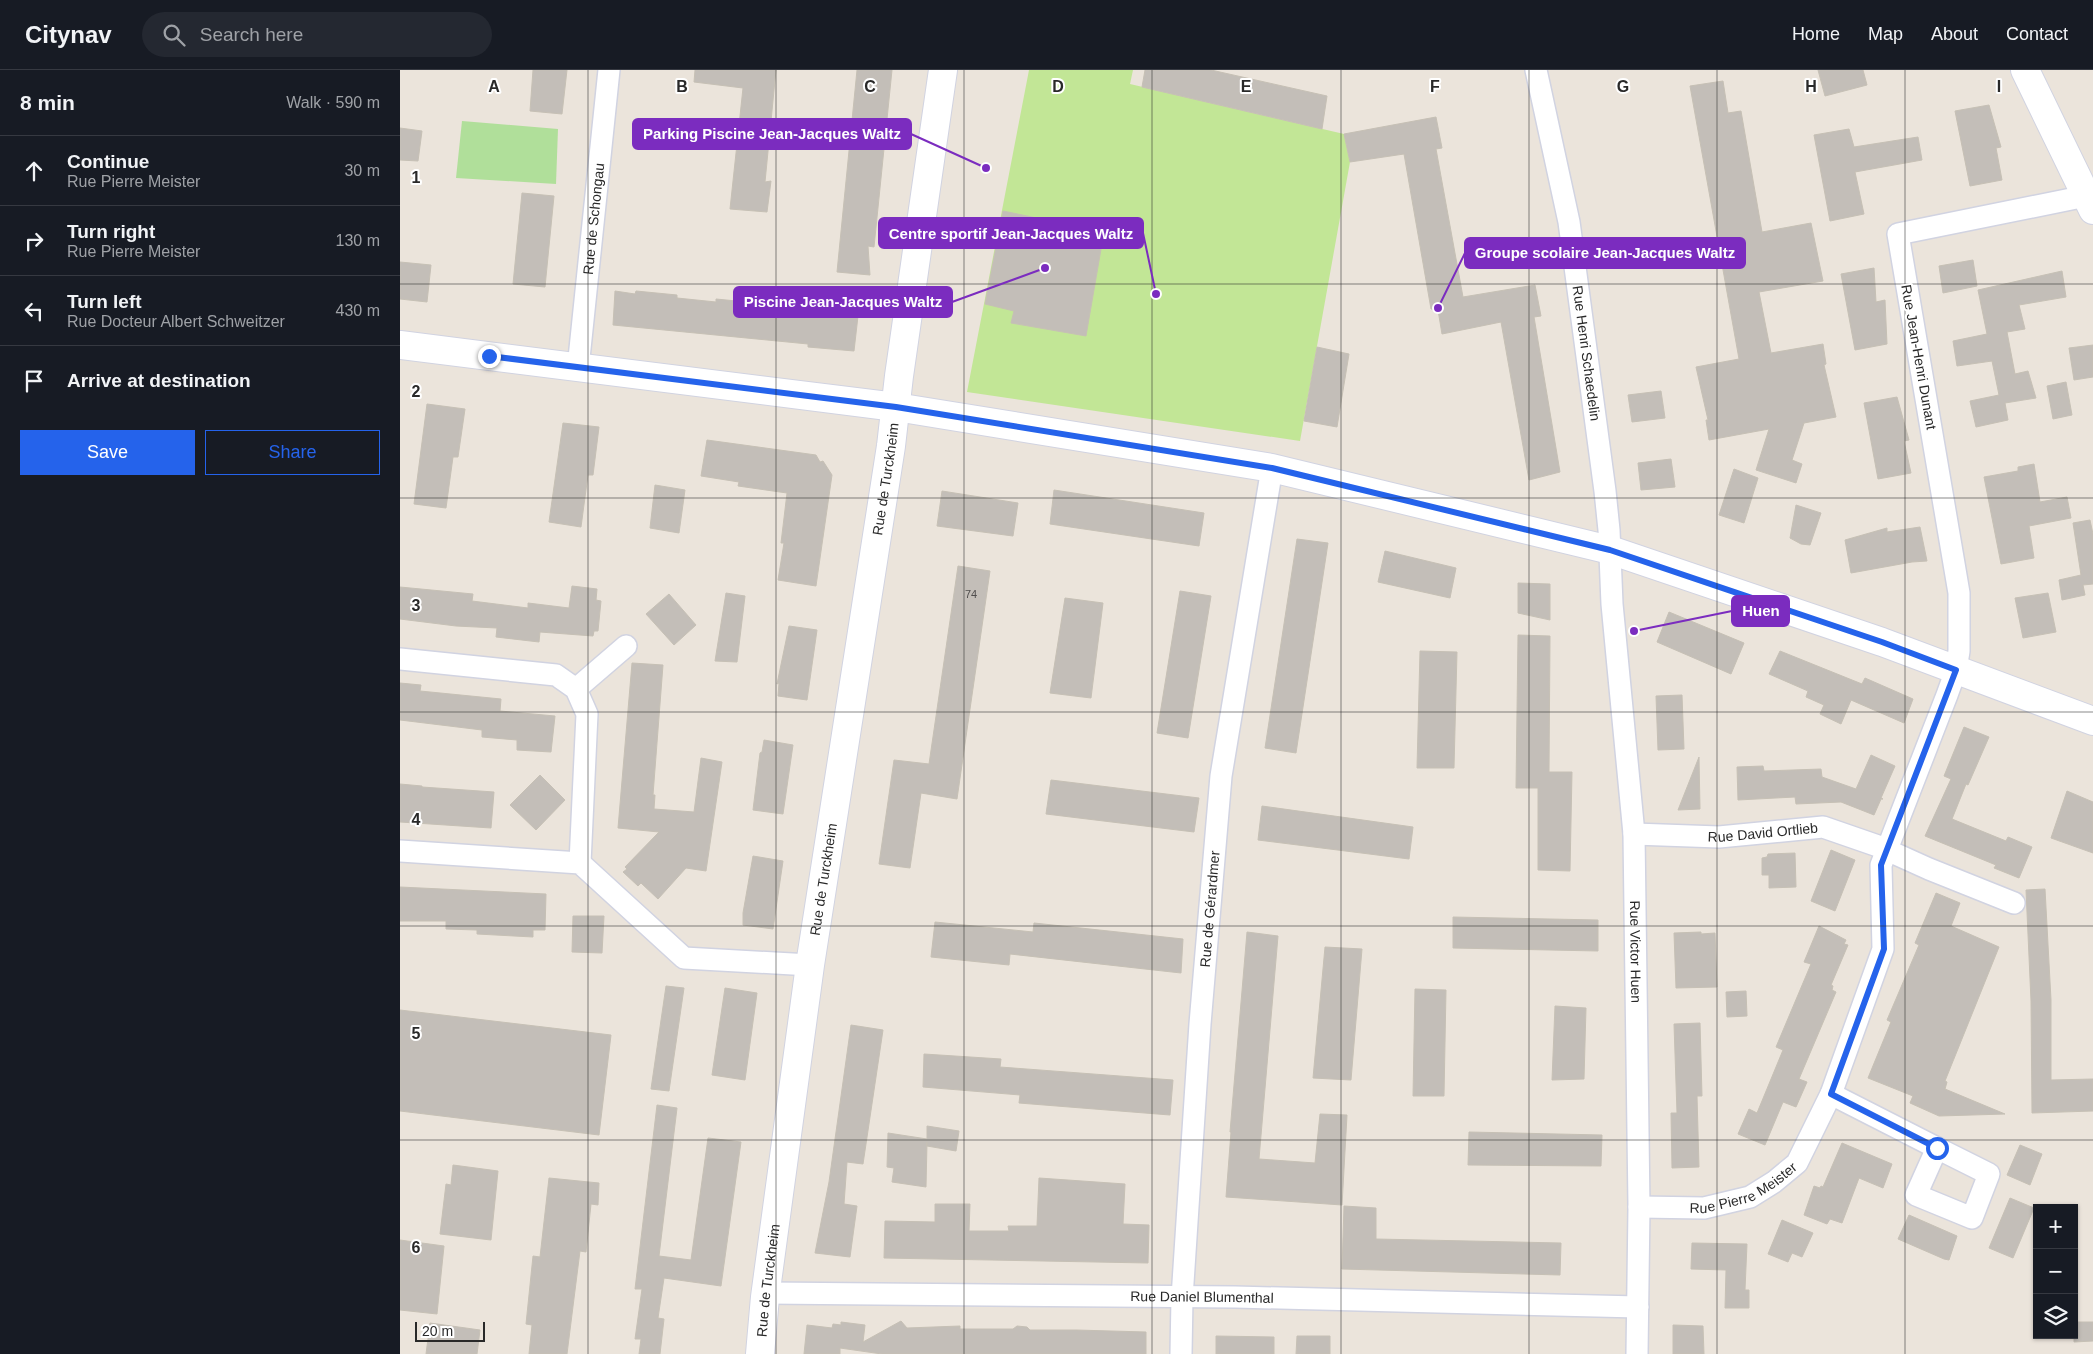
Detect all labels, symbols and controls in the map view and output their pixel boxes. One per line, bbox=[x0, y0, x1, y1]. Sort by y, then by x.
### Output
search box bbox=[142, 12, 492, 57]
text: Citynav bbox=[25, 21, 112, 48]
icon: search bbox=[160, 21, 188, 49]
text: Search here bbox=[200, 24, 303, 45]
text: Home bbox=[1792, 24, 1840, 44]
text: Map bbox=[1868, 24, 1903, 44]
text: About bbox=[1931, 24, 1978, 44]
text: Contact bbox=[2006, 24, 2068, 44]
text: A bbox=[488, 78, 500, 95]
text: B bbox=[676, 78, 688, 95]
text: C bbox=[864, 78, 876, 95]
text: D bbox=[1052, 78, 1064, 95]
text: E bbox=[1241, 78, 1252, 95]
text: F bbox=[1430, 78, 1440, 95]
text: G bbox=[1617, 78, 1629, 95]
text: H bbox=[1805, 78, 1817, 95]
text: I bbox=[1997, 78, 2001, 95]
text: 8 min bbox=[20, 91, 75, 114]
text: Walk · 590 m bbox=[286, 94, 380, 111]
callout: Parking Piscine Jean-Jacques Waltz bbox=[633, 119, 911, 149]
text: Parking Piscine Jean-Jacques Waltz bbox=[643, 125, 901, 142]
text: Continue bbox=[67, 151, 149, 172]
icon: ahead bbox=[20, 157, 48, 185]
text: 30 m bbox=[344, 162, 380, 179]
street label: Rue de Schongau bbox=[580, 162, 607, 275]
text: 1 bbox=[412, 169, 421, 186]
text: Rue Pierre Meister bbox=[67, 173, 200, 190]
callout: Centre sportif Jean-Jacques Waltz bbox=[879, 218, 1143, 248]
text: Turn right bbox=[67, 221, 155, 242]
text: Centre sportif Jean-Jacques Waltz bbox=[889, 225, 1133, 242]
icon: right bbox=[20, 227, 48, 255]
text: 130 m bbox=[336, 232, 380, 249]
callout: Groupe scolaire Jean-Jacques Waltz bbox=[1465, 238, 1745, 268]
text: Rue Pierre Meister bbox=[67, 243, 200, 260]
text: Groupe scolaire Jean-Jacques Waltz bbox=[1475, 244, 1735, 261]
street label: Rue Jean-Henri Dunant bbox=[1898, 283, 1940, 431]
street label: Rue Henri Schaedelin bbox=[1570, 285, 1604, 422]
callout: Piscine Jean-Jacques Waltz bbox=[734, 287, 952, 317]
text: Turn left bbox=[67, 291, 142, 312]
text: Piscine Jean-Jacques Waltz bbox=[744, 293, 942, 310]
icon: left bbox=[20, 297, 48, 325]
text: 430 m bbox=[336, 302, 380, 319]
text: Rue Docteur Albert Schweitzer bbox=[67, 313, 285, 330]
route end bbox=[478, 345, 501, 368]
icon: arrive bbox=[20, 367, 48, 395]
text: Arrive at destination bbox=[67, 370, 251, 391]
text: 2 bbox=[412, 383, 421, 400]
street label: Rue de Turckheim bbox=[869, 422, 902, 537]
button: Save bbox=[20, 430, 195, 475]
button: Share bbox=[205, 430, 380, 475]
house number: 74 bbox=[965, 588, 977, 600]
callout: Huen bbox=[1732, 596, 1789, 626]
text: 3 bbox=[412, 597, 421, 614]
text: Huen bbox=[1742, 602, 1780, 619]
text: 4 bbox=[412, 811, 421, 828]
street label: Rue David Ortlieb bbox=[1707, 820, 1819, 845]
street label: Rue de Turckheim bbox=[807, 822, 840, 937]
street label: Rue de Gérardmer bbox=[1197, 850, 1223, 968]
street label: Rue Victor Huen bbox=[1627, 900, 1644, 1003]
text: 5 bbox=[412, 1025, 421, 1042]
route start bbox=[1926, 1137, 1949, 1160]
street label: Rue Pierre Meister bbox=[1689, 1159, 1800, 1216]
map controls bbox=[2033, 1204, 2078, 1339]
button: + bbox=[2033, 1204, 2078, 1249]
street label: Rue de Turckheim bbox=[754, 1223, 783, 1338]
text: 6 bbox=[412, 1239, 421, 1256]
button: − bbox=[2033, 1249, 2078, 1294]
street label: Rue Daniel Blumenthal bbox=[1130, 1288, 1274, 1306]
button: layers bbox=[2033, 1294, 2078, 1339]
scale bar bbox=[415, 1319, 485, 1342]
text: 20 m bbox=[422, 1323, 453, 1339]

